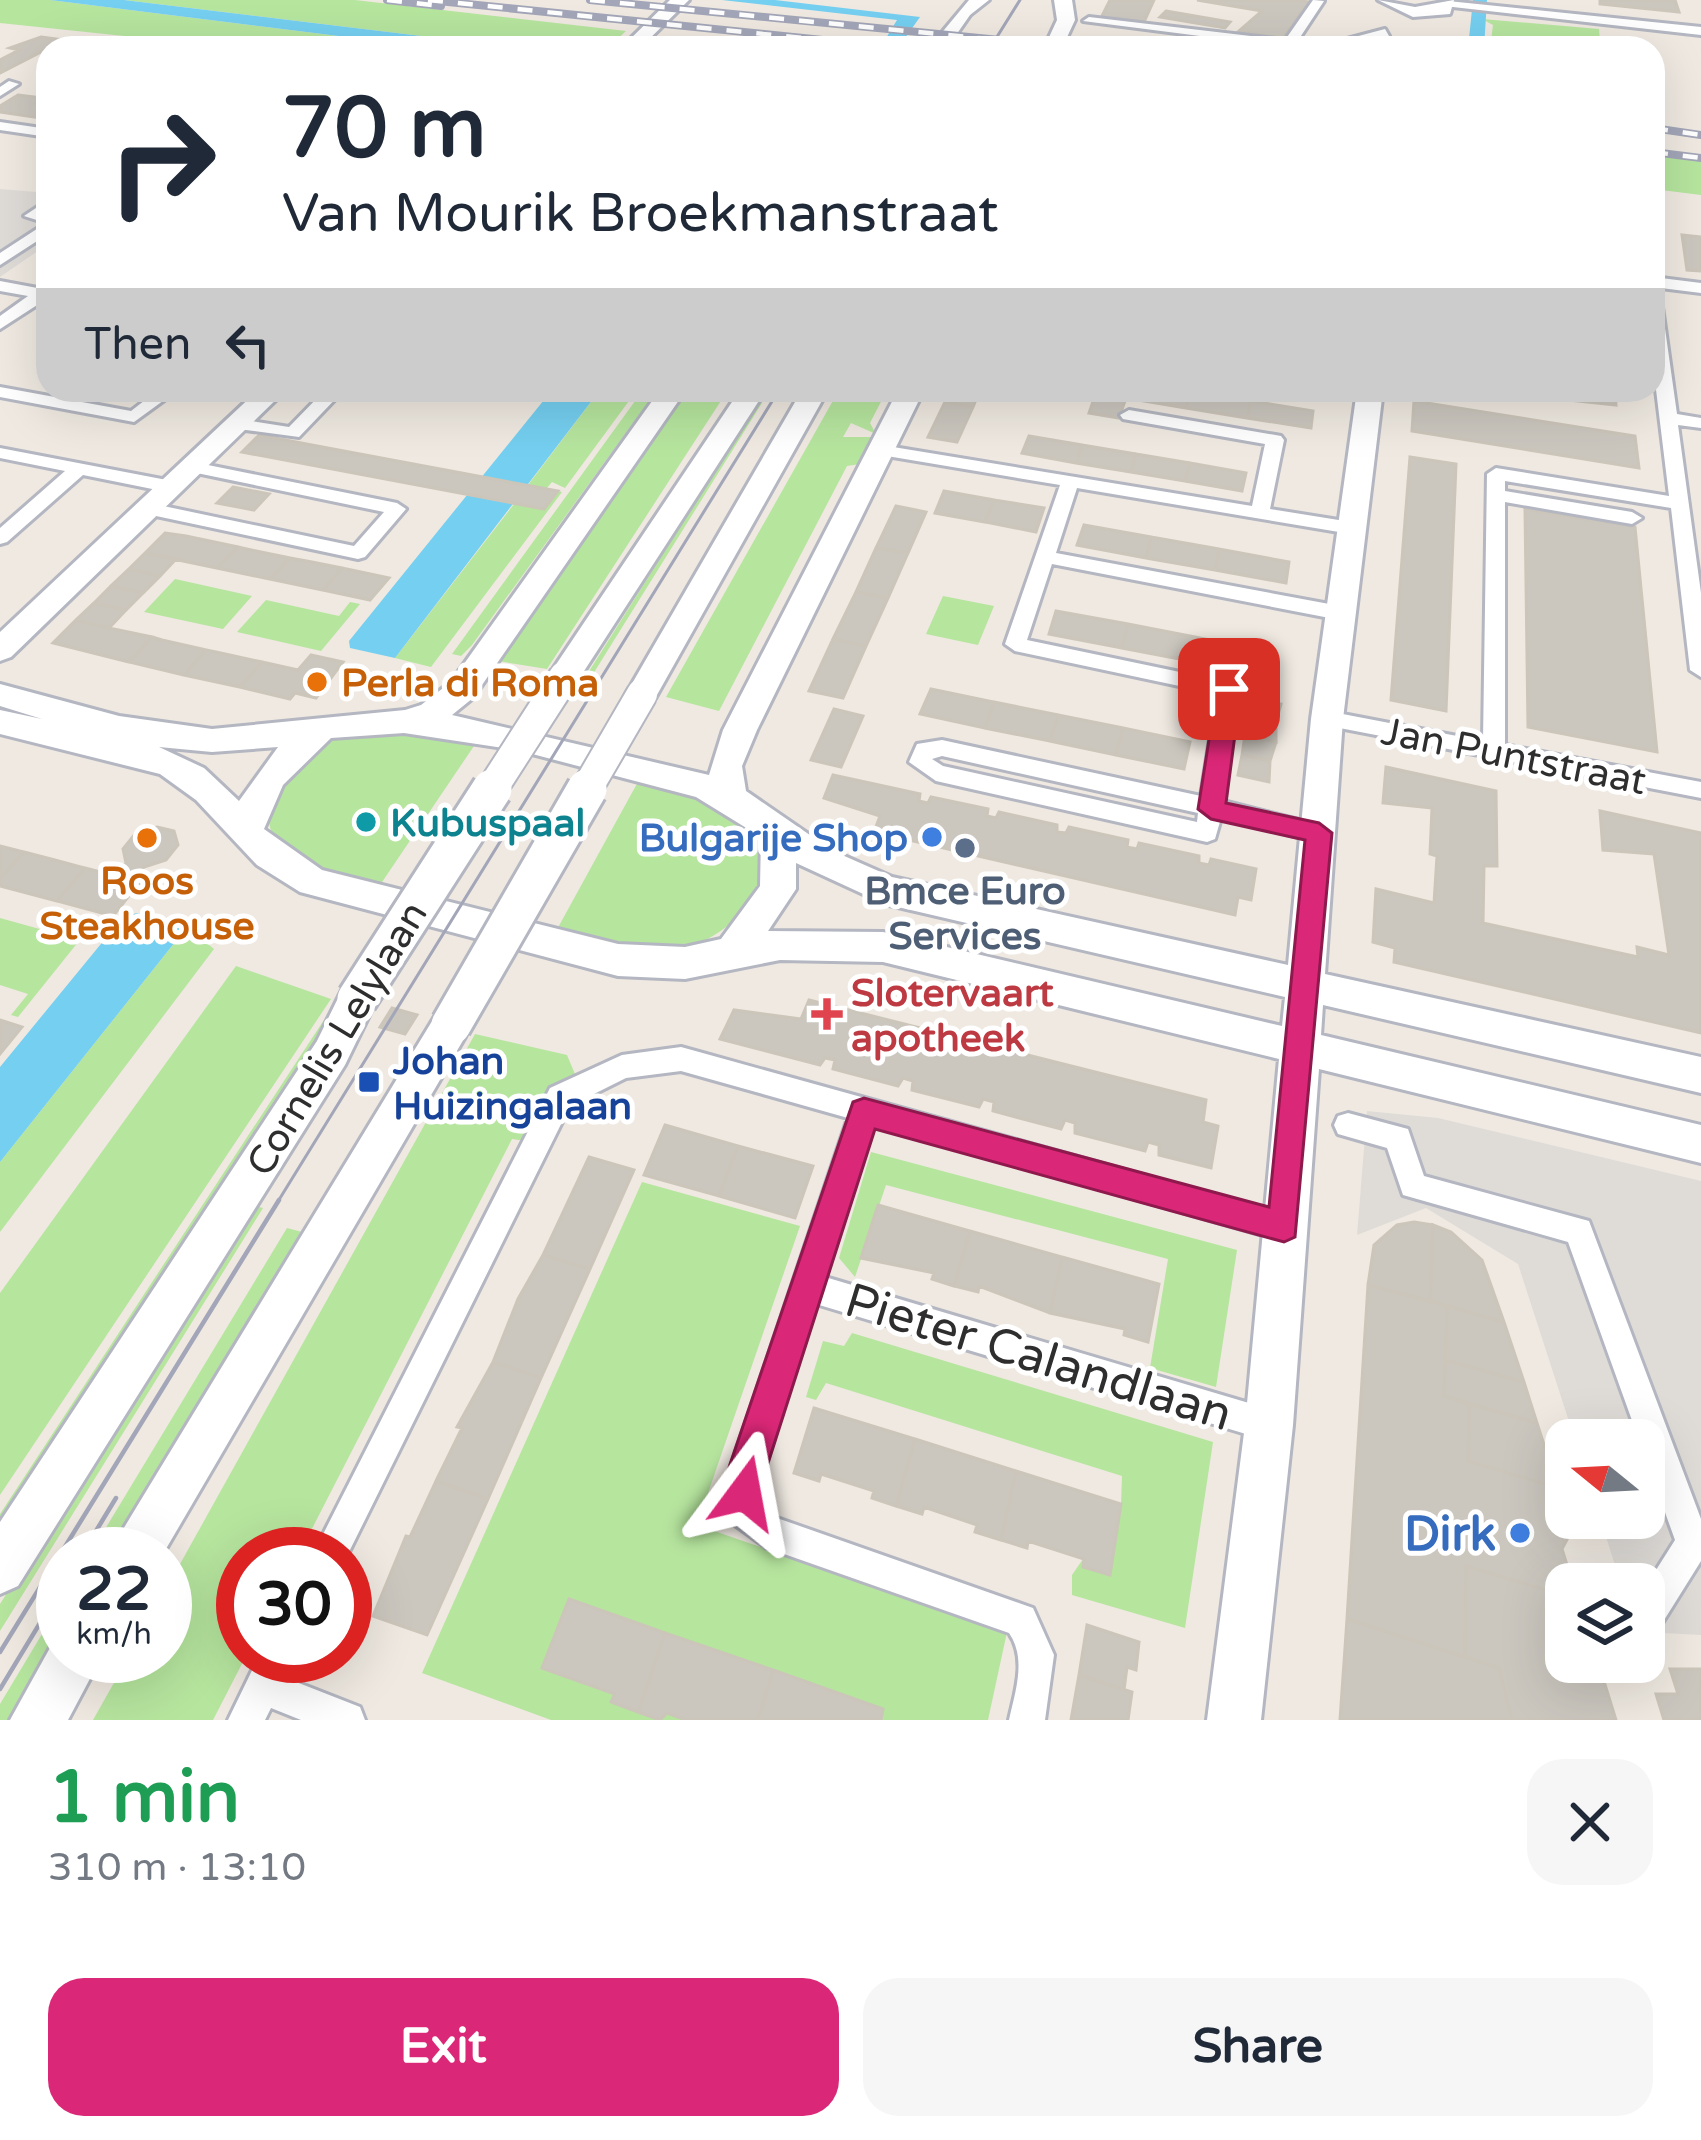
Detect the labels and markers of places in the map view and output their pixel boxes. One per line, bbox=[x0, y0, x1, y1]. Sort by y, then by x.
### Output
pin bbox=[1178, 638, 1280, 740]
place label: Perla di Roma bbox=[341, 660, 599, 707]
marker: Perla di Roma bbox=[304, 669, 330, 695]
place label: Kubuspaal bbox=[390, 800, 585, 847]
marker: Kubuspaal bbox=[353, 809, 379, 835]
place label: Bulgarije Shop bbox=[639, 815, 908, 862]
marker: Bulgarije Shop bbox=[919, 824, 945, 850]
marker: Roos Steakhouse bbox=[134, 825, 160, 851]
marker: Bmce Euro Services bbox=[952, 835, 978, 861]
place label: Roos Steakhouse bbox=[39, 858, 255, 950]
place label: Bmce Euro Services bbox=[864, 868, 1066, 960]
place label: Slotervaart apotheek bbox=[851, 970, 1054, 1062]
marker: Slotervaart apotheek bbox=[814, 1001, 840, 1027]
place label: Johan Huizingalaan bbox=[392, 1038, 632, 1130]
marker: Johan Huizingalaan bbox=[356, 1069, 382, 1095]
place label: Dirk bbox=[1404, 1506, 1496, 1564]
marker: Dirk bbox=[1507, 1520, 1533, 1546]

